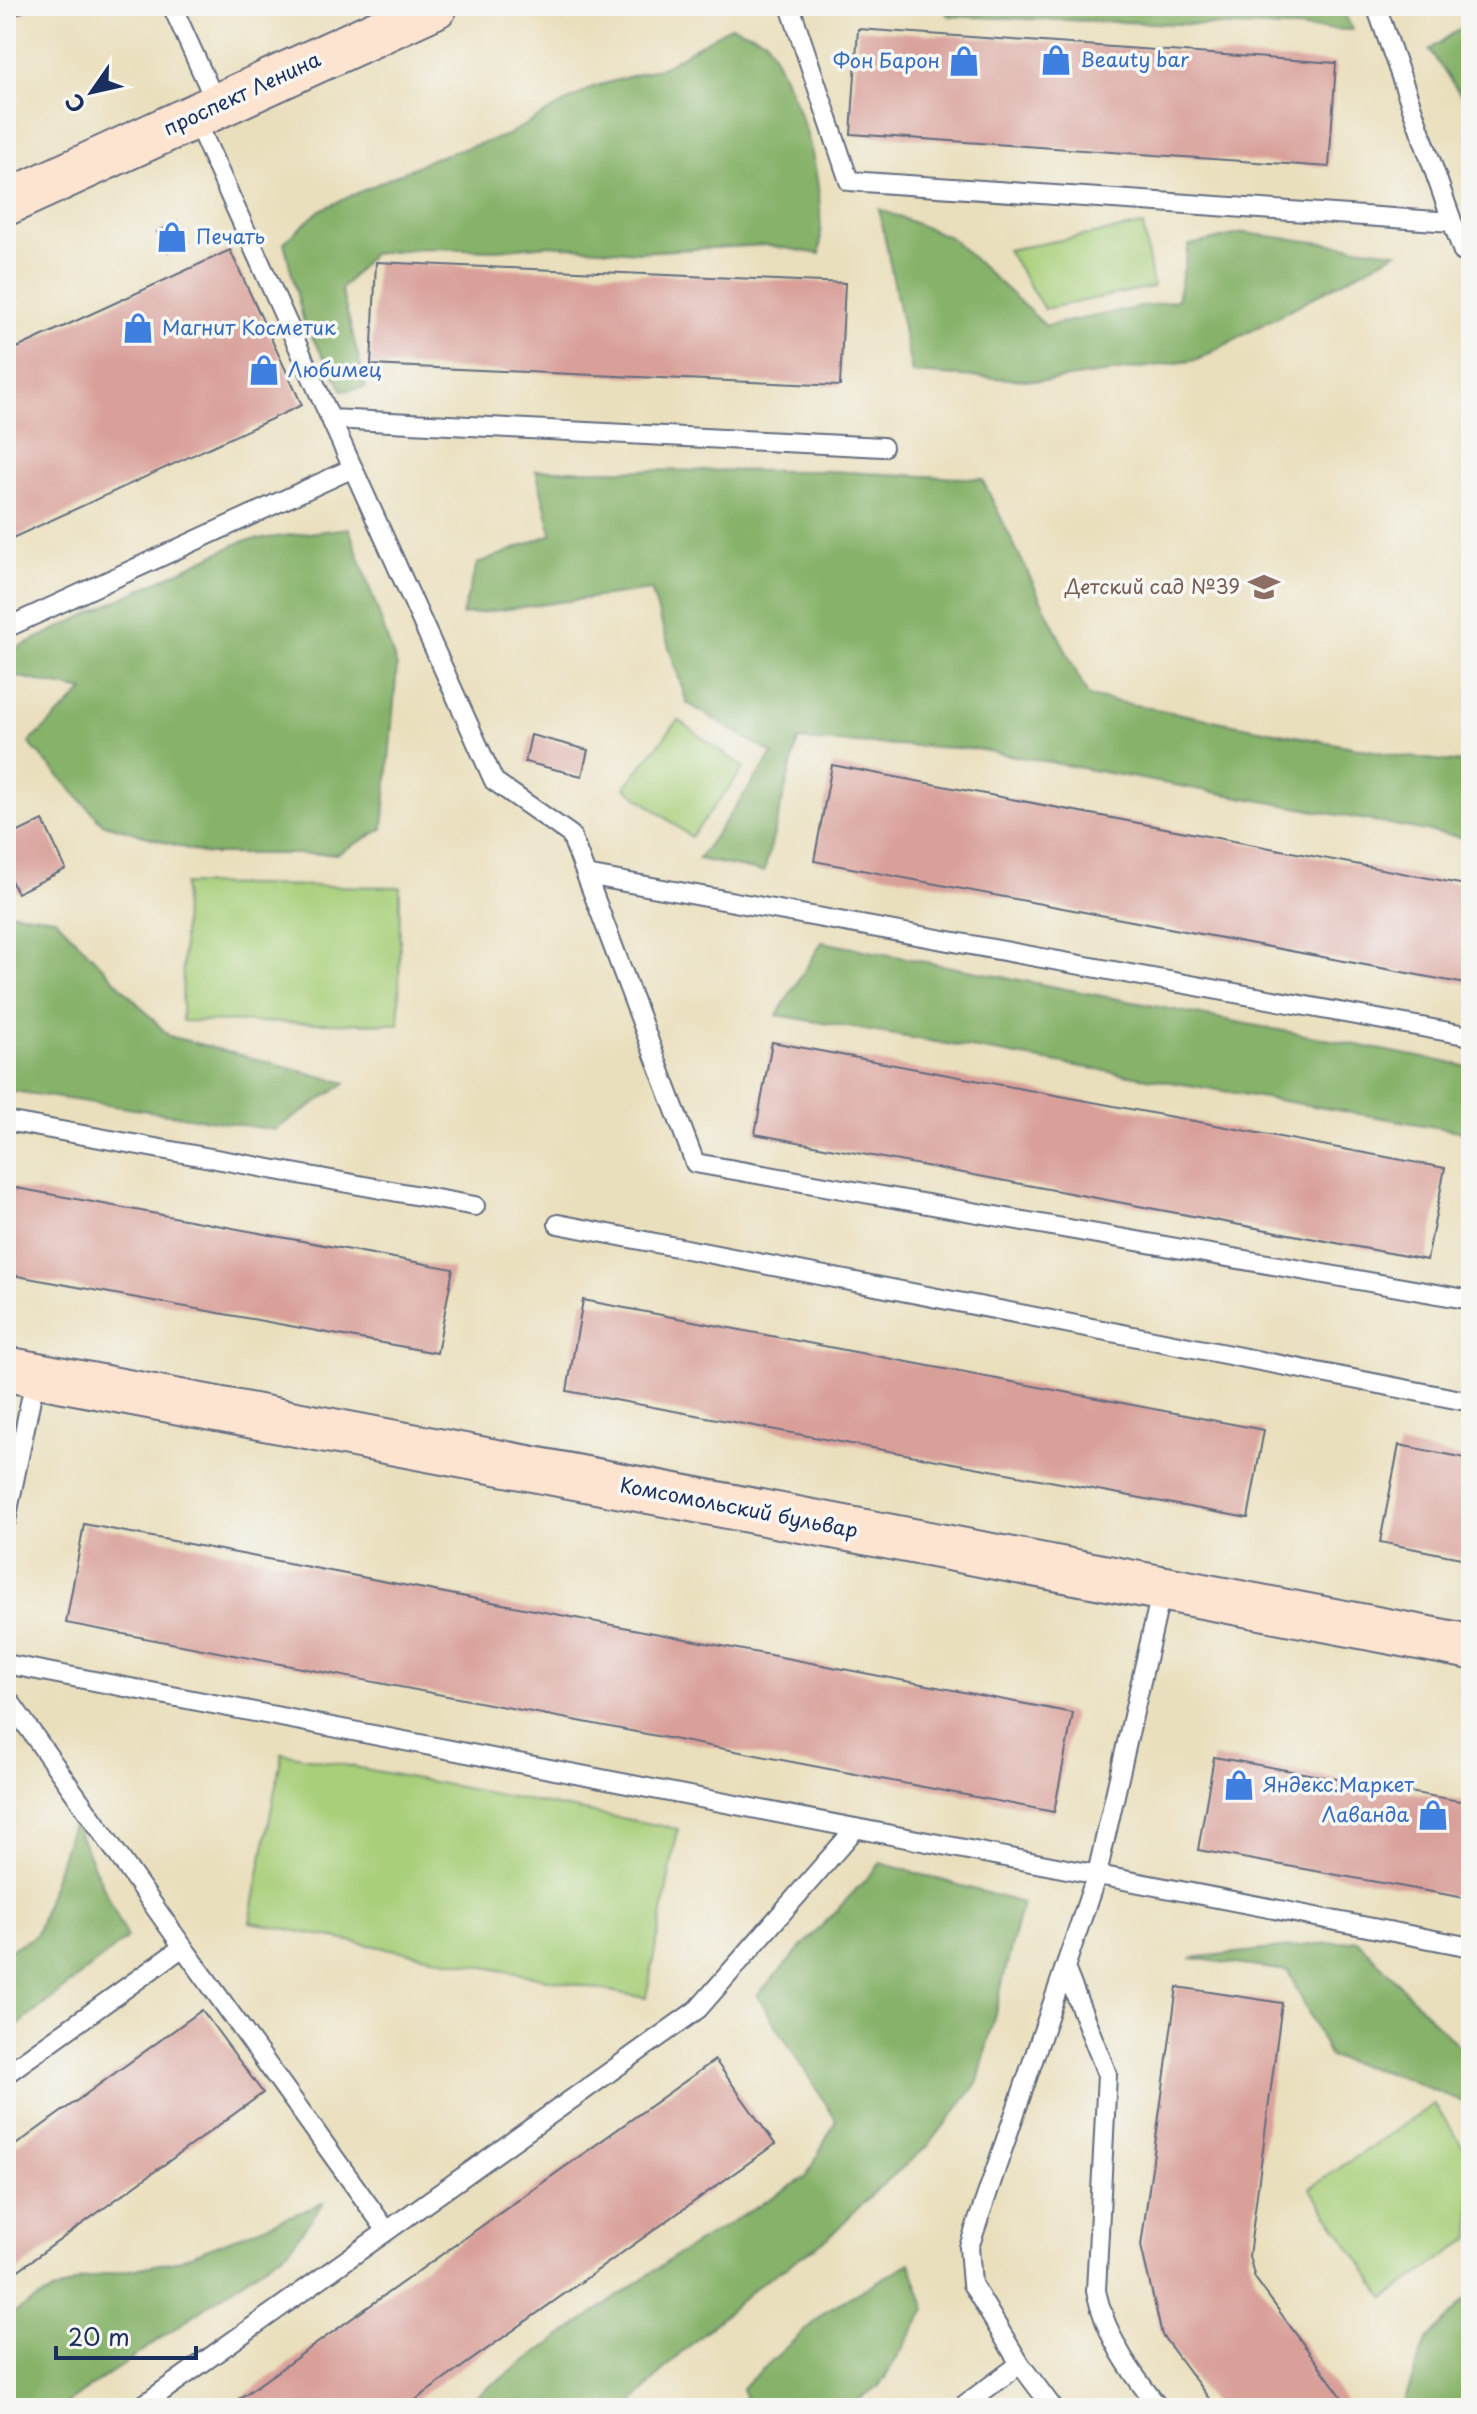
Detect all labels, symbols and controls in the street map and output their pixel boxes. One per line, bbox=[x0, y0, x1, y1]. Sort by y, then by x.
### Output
street label: проспект Ленина bbox=[158, 43, 325, 143]
shop icon: Beauty bar bbox=[1039, 43, 1073, 77]
shop icon: Фон Барон bbox=[947, 44, 981, 78]
place label: Beauty bar bbox=[1080, 44, 1189, 74]
place label: Фон Барон bbox=[833, 45, 940, 75]
north arrow bbox=[52, 52, 132, 132]
text: С bbox=[56, 88, 92, 120]
shop icon: Печать bbox=[155, 220, 189, 254]
place label: Печать bbox=[196, 221, 265, 251]
shop icon: Магнит Косметик bbox=[121, 311, 155, 345]
place label: Магнит Косметик bbox=[162, 312, 336, 342]
shop icon: Любимец bbox=[247, 353, 281, 387]
place label: Любимец bbox=[288, 354, 382, 384]
school or university icon: Детский сад №39 bbox=[1247, 570, 1281, 604]
place label: Детский сад №39 bbox=[1064, 571, 1240, 601]
street label: Комсомольский бульвар bbox=[618, 1469, 861, 1545]
shop icon: Яндекс.Маркет bbox=[1222, 1768, 1256, 1802]
place label: Яндекс.Маркет bbox=[1263, 1769, 1414, 1799]
shop icon: Лаванда bbox=[1416, 1798, 1450, 1832]
place label: Лаванда bbox=[1322, 1799, 1410, 1829]
scale bar bbox=[56, 2310, 196, 2360]
text: 20 m bbox=[68, 2318, 130, 2354]

